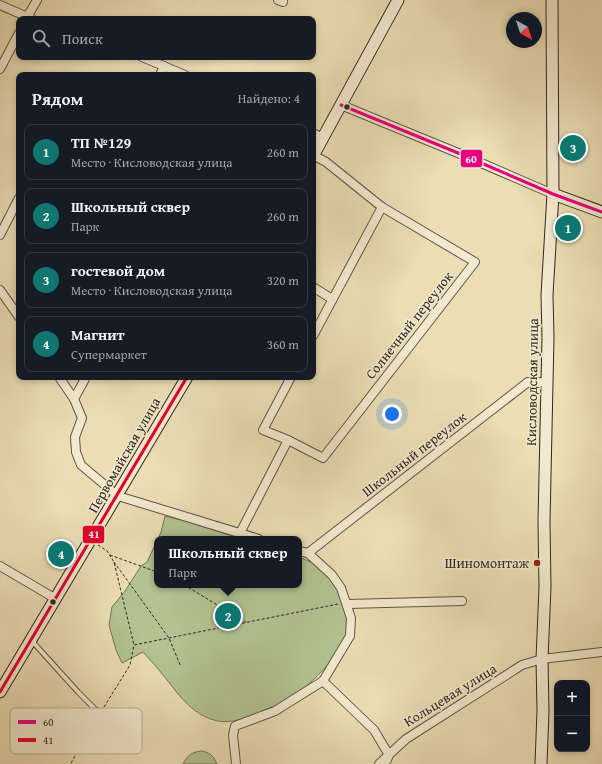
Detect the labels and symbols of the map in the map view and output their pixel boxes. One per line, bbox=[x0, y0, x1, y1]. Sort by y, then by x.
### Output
north arrow bbox=[506, 12, 542, 48]
unlabelled marker bbox=[342, 102, 352, 112]
pin: 3 bbox=[560, 133, 586, 163]
line badge: 60 bbox=[460, 149, 483, 168]
text: 60 bbox=[465, 151, 477, 167]
pin: 1 bbox=[555, 213, 581, 243]
street label: Солнечный переулок bbox=[361, 266, 458, 383]
street label: Кисловодская улица bbox=[521, 318, 543, 446]
street label: Первомайская улица bbox=[83, 393, 165, 516]
your location bbox=[382, 404, 402, 424]
street label: Школьный переулок bbox=[358, 406, 471, 501]
line badge: 41 bbox=[82, 525, 105, 544]
text: 41 bbox=[88, 526, 100, 542]
pin: 4 bbox=[48, 539, 74, 569]
place label: Шиномонтаж bbox=[445, 553, 530, 573]
marker: Шиномонтаж bbox=[532, 558, 542, 568]
unlabelled marker bbox=[48, 597, 58, 607]
pin: 2 bbox=[215, 601, 241, 631]
street label: Кольцевая улица bbox=[400, 658, 501, 732]
legend bbox=[10, 708, 142, 754]
text: 60 bbox=[43, 714, 54, 730]
text: 41 bbox=[43, 732, 54, 748]

